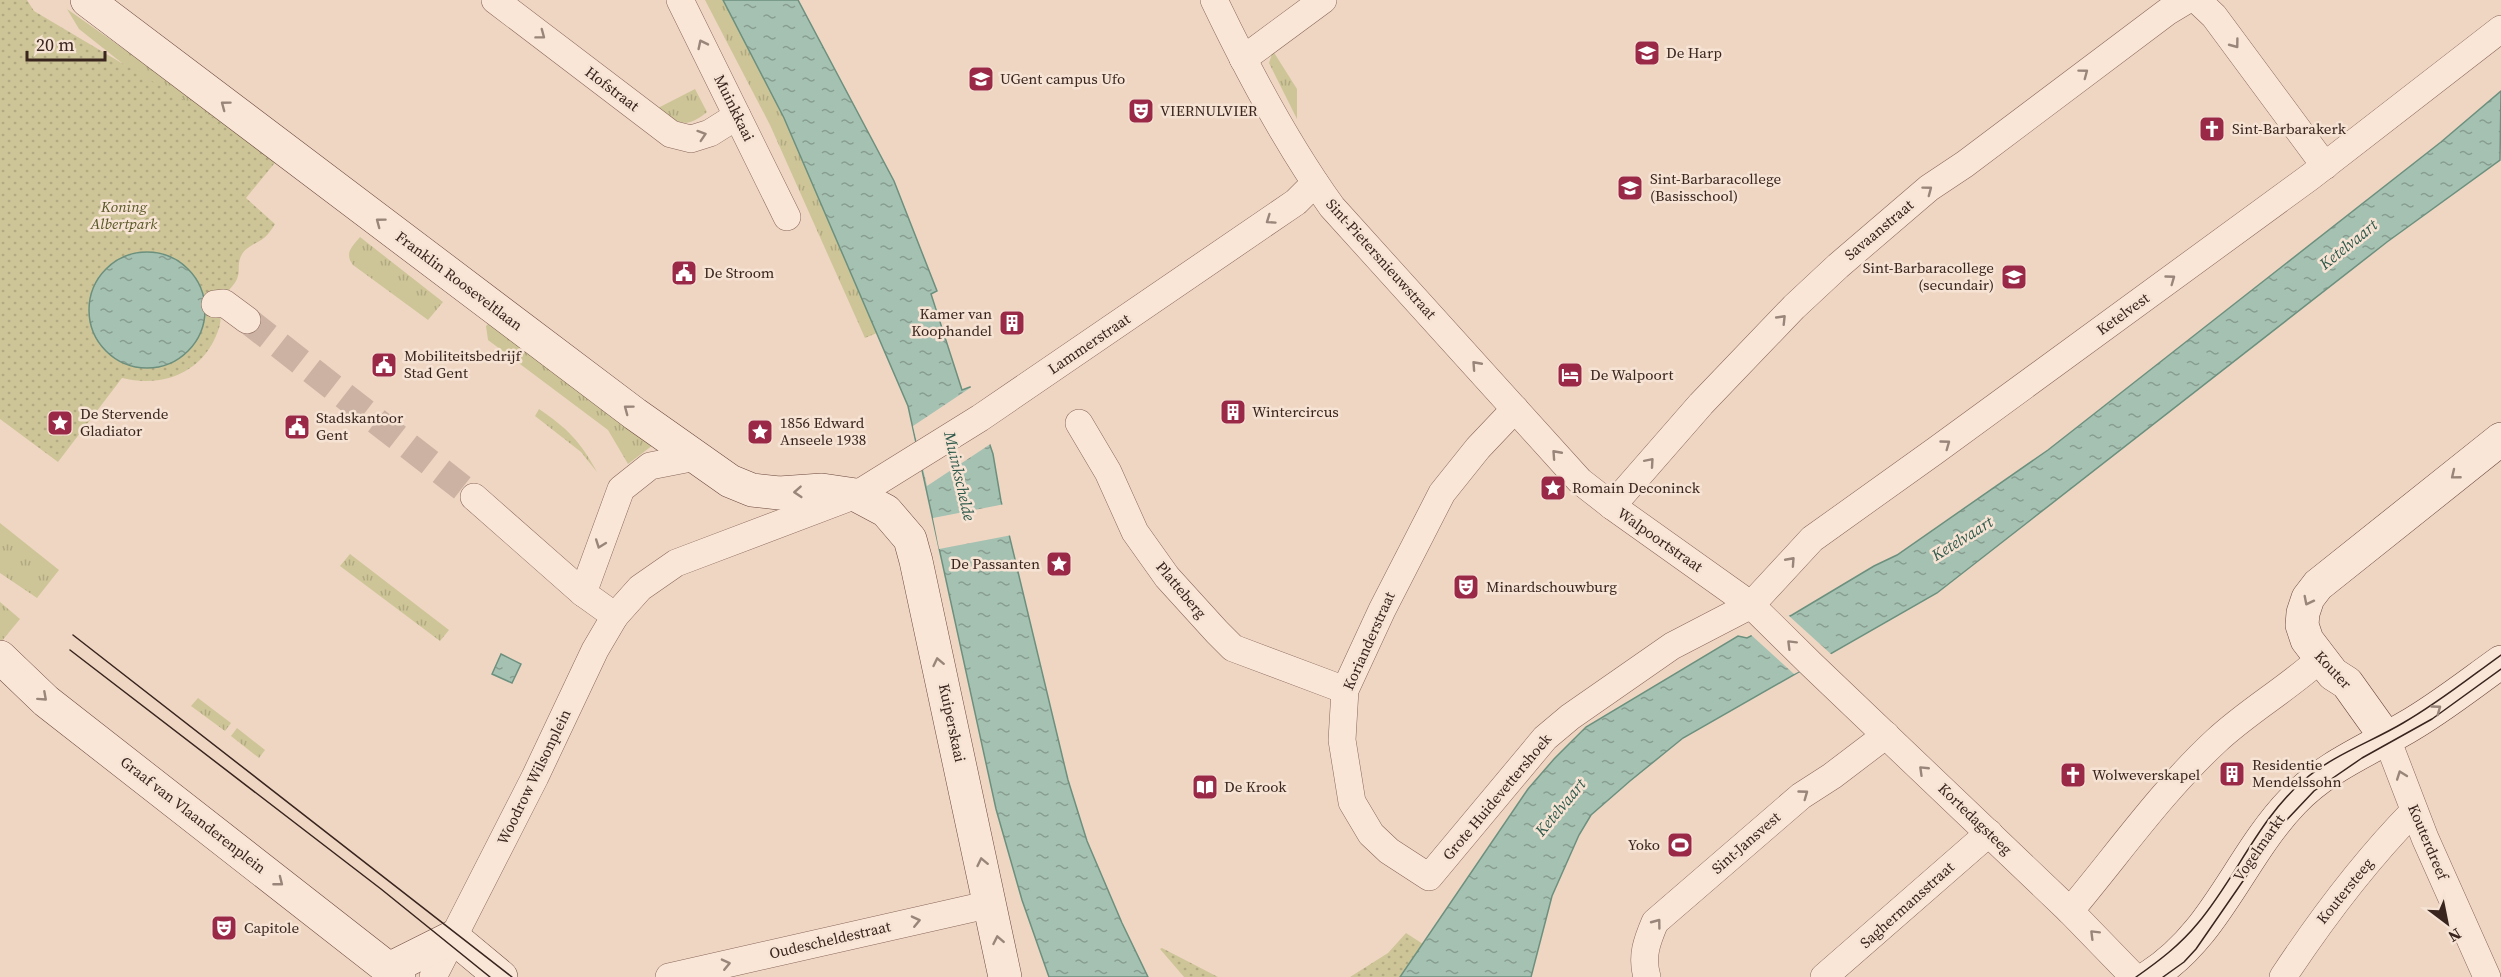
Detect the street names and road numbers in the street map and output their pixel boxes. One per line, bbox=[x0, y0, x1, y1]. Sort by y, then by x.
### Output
street label: Hofstraat bbox=[581, 61, 644, 116]
street label: Muinkkaai bbox=[709, 71, 760, 145]
street label: Sint-Pietersnieuwstraat bbox=[1321, 194, 1441, 324]
street label: Savaanstraat bbox=[1840, 194, 1918, 265]
street label: Franklin Rooseveltlaan bbox=[392, 226, 527, 335]
street label: Ketelvest bbox=[2092, 287, 2153, 340]
street label: Lammerstraat bbox=[1043, 308, 1134, 379]
street label: Walpoortstraat bbox=[1613, 502, 1707, 577]
street label: Platteberg bbox=[1151, 557, 1212, 623]
street label: Korianderstraat bbox=[1338, 588, 1400, 693]
street label: Kouter bbox=[2310, 646, 2357, 694]
street label: Kuiperskaai bbox=[934, 682, 971, 764]
street label: Woodrow Wilsonplein bbox=[492, 706, 575, 848]
street label: Grote Huidevettershoek bbox=[1437, 728, 1556, 864]
street label: Graaf van Vlaanderenplein bbox=[116, 751, 270, 878]
street label: Kortedagsteeg bbox=[1934, 778, 2017, 859]
street label: Kouterdreef bbox=[2403, 801, 2454, 884]
street label: Sint-Jansvest bbox=[1707, 807, 1785, 878]
street label: Vogelmarkt bbox=[2228, 810, 2289, 885]
street label: Koutersteeg bbox=[2311, 853, 2378, 928]
street label: Saghermansstraat bbox=[1855, 857, 1958, 953]
street label: Oudescheldestraat bbox=[767, 915, 893, 964]

